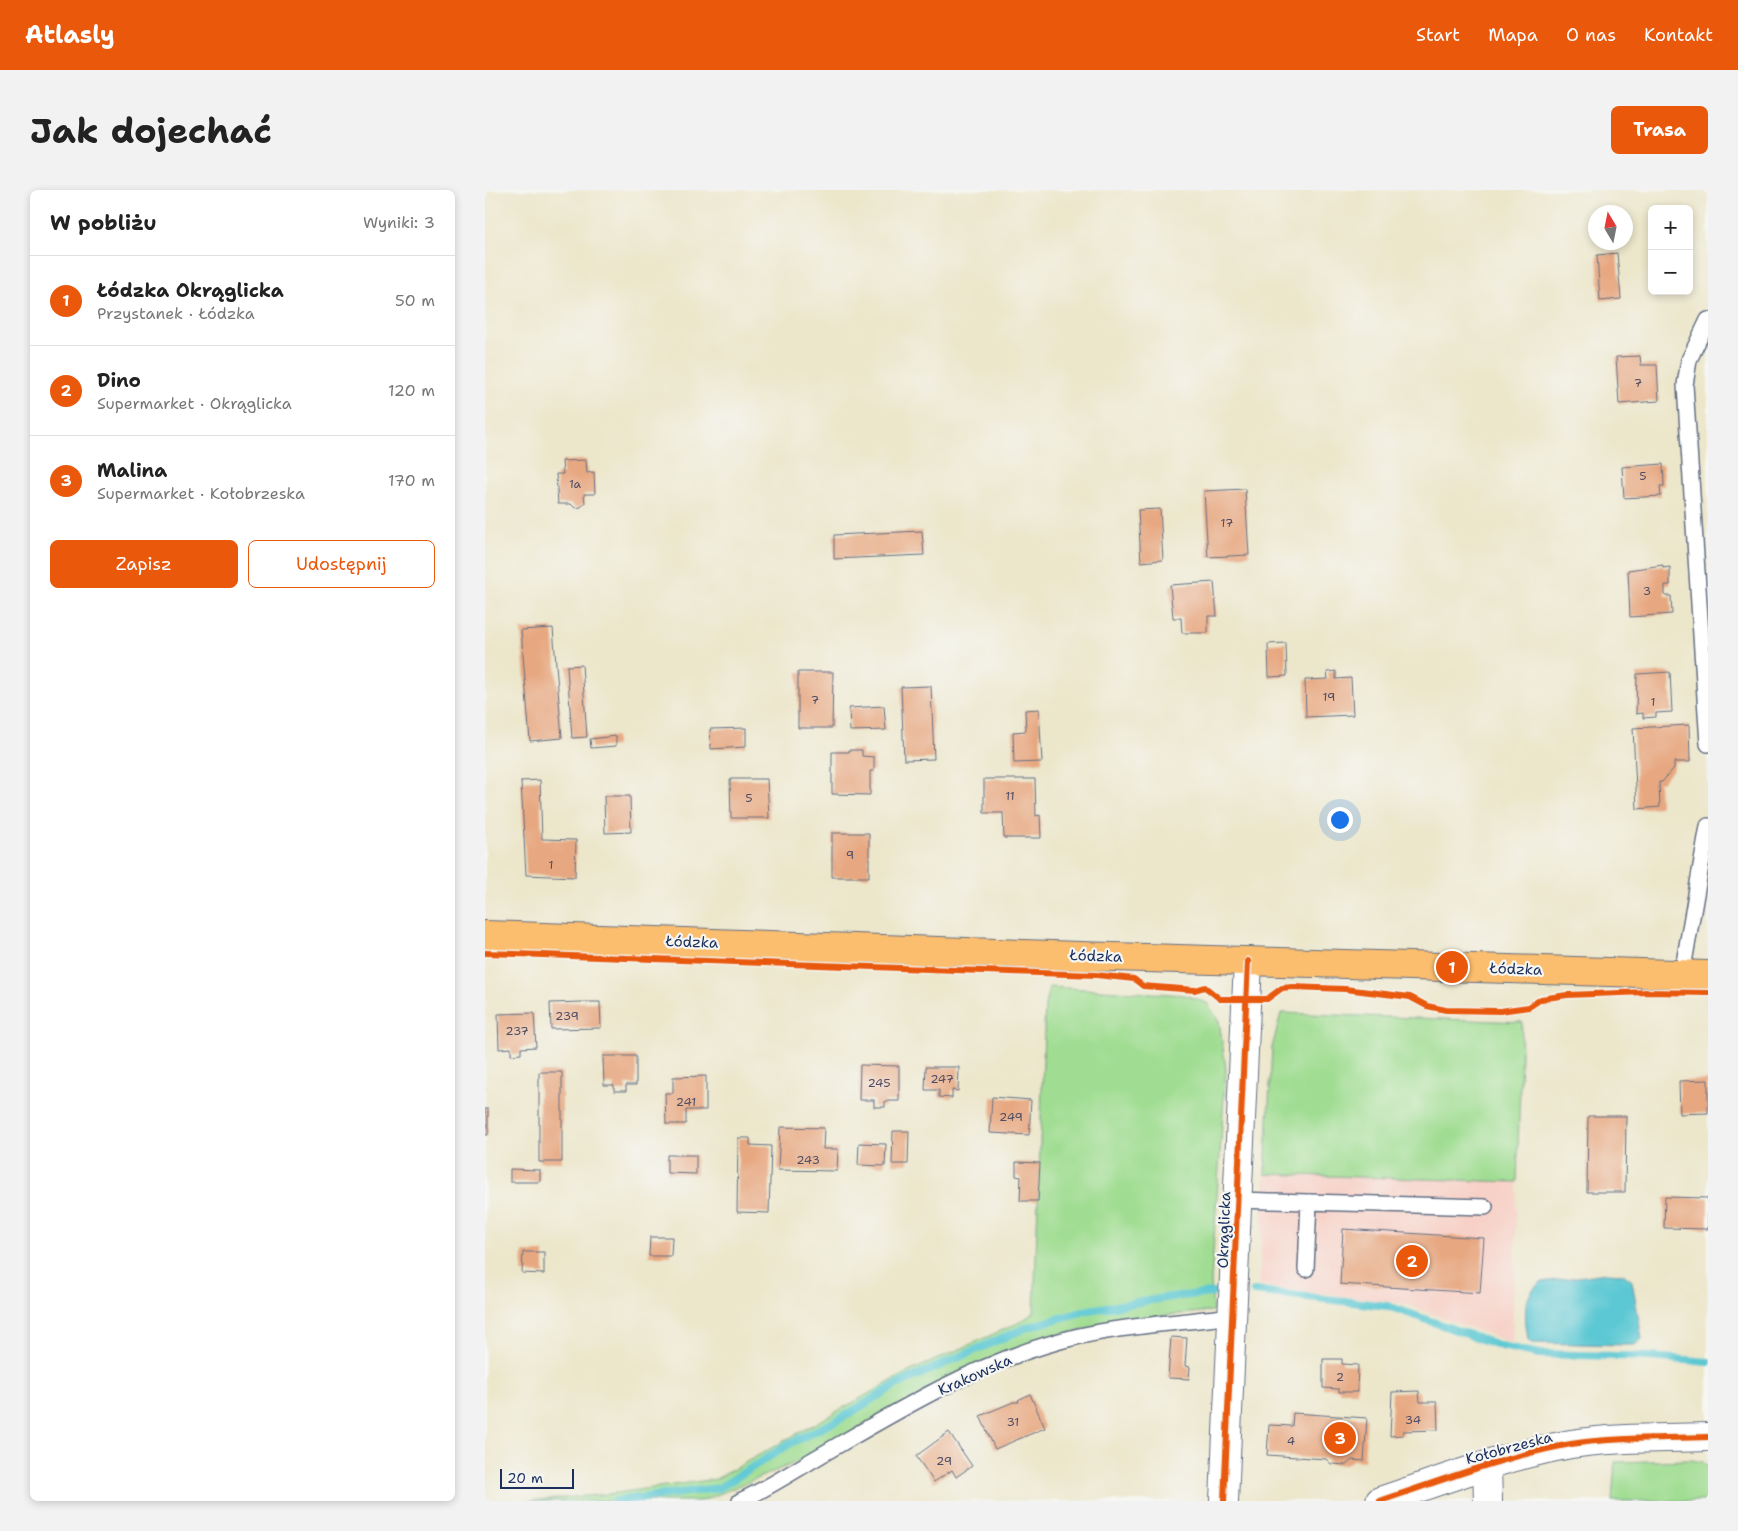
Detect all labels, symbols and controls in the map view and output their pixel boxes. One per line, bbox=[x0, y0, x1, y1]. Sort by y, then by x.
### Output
text: Atlasly bbox=[25, 19, 115, 51]
text: Start bbox=[1416, 23, 1460, 47]
text: Mapa bbox=[1488, 23, 1538, 47]
text: O nas bbox=[1566, 23, 1616, 47]
text: Kontakt bbox=[1644, 23, 1713, 47]
button: Trasa bbox=[1611, 106, 1708, 154]
text: Jak dojechać bbox=[30, 107, 272, 154]
north arrow bbox=[1588, 205, 1633, 250]
map controls bbox=[1648, 205, 1693, 295]
button: + bbox=[1648, 205, 1693, 250]
text: W pobliżu bbox=[50, 209, 157, 237]
text: Wyniki: 3 bbox=[363, 212, 435, 233]
button: − bbox=[1648, 250, 1693, 295]
text: Łódzka Okrąglicka bbox=[97, 278, 284, 303]
text: 1 bbox=[62, 290, 70, 311]
text: 50 m bbox=[395, 290, 435, 311]
text: Przystanek · Łódzka bbox=[97, 303, 255, 324]
text: Dino bbox=[97, 368, 141, 393]
house number: 7 bbox=[1634, 375, 1642, 391]
text: 2 bbox=[60, 380, 72, 401]
text: 120 m bbox=[388, 380, 435, 401]
text: Supermarket · Okrąglicka bbox=[97, 393, 292, 414]
text: Malina bbox=[97, 458, 167, 483]
house number: 5 bbox=[1639, 468, 1647, 484]
text: 3 bbox=[60, 470, 72, 491]
text: 170 m bbox=[388, 470, 435, 491]
house number: 1a bbox=[569, 476, 582, 492]
text: Supermarket · Kołobrzeska bbox=[97, 483, 305, 504]
house number: 17 bbox=[1221, 515, 1233, 531]
button: Zapisz bbox=[50, 540, 238, 588]
button: Udostępnij bbox=[248, 540, 435, 588]
house number: 3 bbox=[1643, 583, 1651, 599]
house number: 19 bbox=[1323, 689, 1335, 705]
house number: 7 bbox=[811, 692, 819, 708]
house number: 1 bbox=[1650, 694, 1656, 710]
house number: 11 bbox=[1005, 788, 1015, 804]
house number: 5 bbox=[745, 790, 753, 806]
your location bbox=[1327, 807, 1353, 833]
house number: 9 bbox=[846, 847, 854, 863]
house number: 1 bbox=[548, 857, 554, 873]
street label: Łódzka bbox=[664, 931, 719, 953]
street label: Łódzka bbox=[1068, 945, 1123, 967]
pin: 1 bbox=[1436, 948, 1468, 986]
street label: Łódzka bbox=[1488, 958, 1543, 980]
house number: 239 bbox=[555, 1008, 579, 1024]
house number: 237 bbox=[505, 1023, 529, 1039]
house number: 247 bbox=[930, 1071, 954, 1087]
house number: 245 bbox=[867, 1075, 891, 1091]
house number: 241 bbox=[676, 1094, 696, 1110]
house number: 249 bbox=[999, 1109, 1023, 1125]
house number: 243 bbox=[796, 1152, 820, 1168]
street label: Okrąglicka bbox=[1213, 1191, 1235, 1269]
pin: 2 bbox=[1396, 1242, 1428, 1280]
street label: Krakowska bbox=[935, 1350, 1016, 1400]
house number: 2 bbox=[1336, 1369, 1344, 1385]
house number: 34 bbox=[1405, 1412, 1421, 1428]
house number: 31 bbox=[1007, 1414, 1019, 1430]
pin: 3 bbox=[1324, 1419, 1356, 1457]
street label: Kołobrzeska bbox=[1463, 1427, 1555, 1469]
house number: 4 bbox=[1287, 1433, 1295, 1449]
house number: 29 bbox=[936, 1453, 952, 1469]
scale bar bbox=[500, 1466, 574, 1489]
text: 20 m bbox=[507, 1469, 543, 1487]

